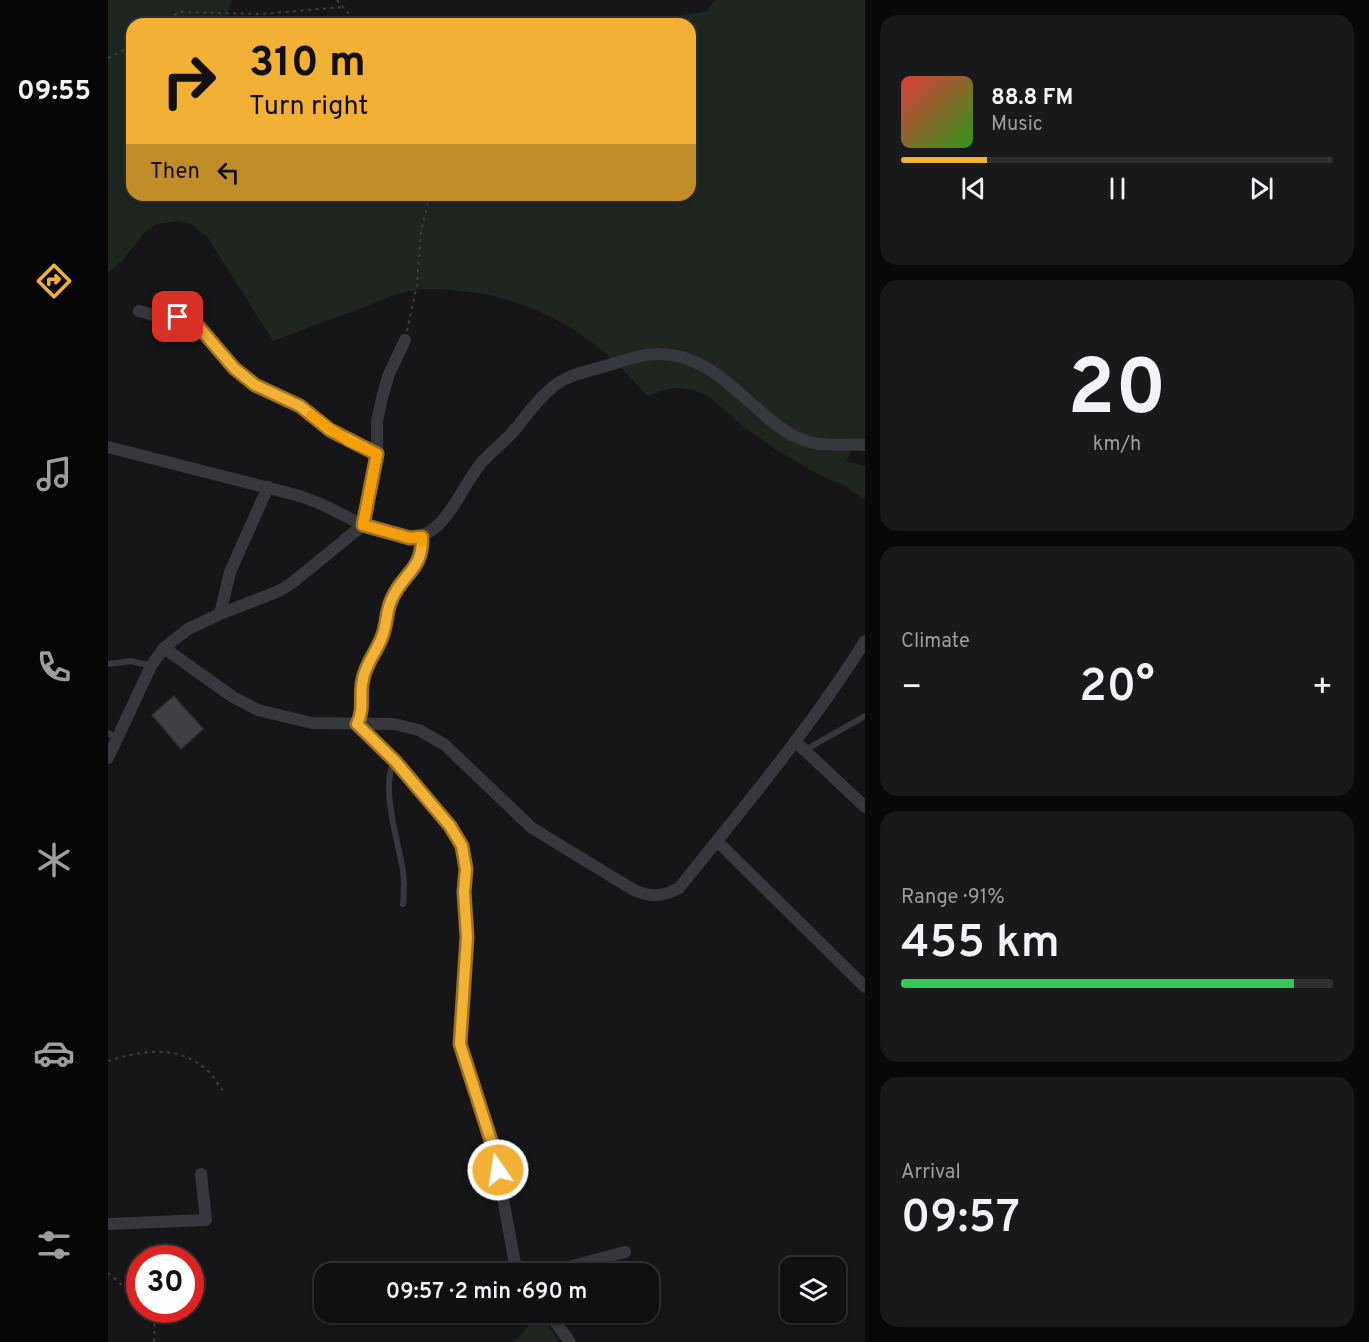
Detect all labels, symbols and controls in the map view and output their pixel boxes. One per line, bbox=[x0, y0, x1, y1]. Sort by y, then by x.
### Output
text: 310 m bbox=[249, 38, 366, 91]
icon: right bbox=[150, 42, 228, 120]
text: 09:55 bbox=[17, 75, 91, 109]
text: 88.8 FM bbox=[991, 85, 1073, 112]
text: Turn right bbox=[249, 90, 368, 124]
text: Music bbox=[991, 112, 1043, 138]
icon: left bbox=[212, 156, 245, 189]
text: Then bbox=[150, 159, 200, 186]
icon: previous bbox=[957, 172, 990, 205]
icon: pause bbox=[1101, 172, 1134, 205]
icon: next bbox=[1245, 172, 1278, 205]
icon: directions bbox=[33, 260, 75, 302]
pin bbox=[152, 291, 203, 342]
icon: arrive bbox=[161, 300, 194, 333]
text: 20 bbox=[1068, 343, 1166, 442]
text: km/h bbox=[1093, 432, 1141, 458]
icon: music bbox=[33, 453, 75, 495]
text: Climate bbox=[901, 629, 970, 655]
icon: phone bbox=[33, 646, 75, 688]
text: 20° bbox=[1079, 660, 1155, 717]
text: − bbox=[901, 668, 922, 710]
text: + bbox=[1312, 668, 1333, 710]
icon: climate bbox=[33, 839, 75, 881]
text: Range · 91% bbox=[901, 885, 1005, 911]
text: 455 km bbox=[901, 916, 1060, 973]
icon: car bbox=[33, 1032, 75, 1074]
position arrow bbox=[466, 1138, 530, 1202]
text: Arrival bbox=[901, 1160, 961, 1186]
text: 09:57 bbox=[901, 1191, 1020, 1248]
icon: filters bbox=[33, 1224, 75, 1266]
speed limit sign: 30 bbox=[126, 1245, 204, 1323]
map controls bbox=[780, 1257, 846, 1323]
button: layers bbox=[780, 1257, 846, 1323]
text: 09:57 · 2 min · 690 m bbox=[386, 1279, 587, 1306]

